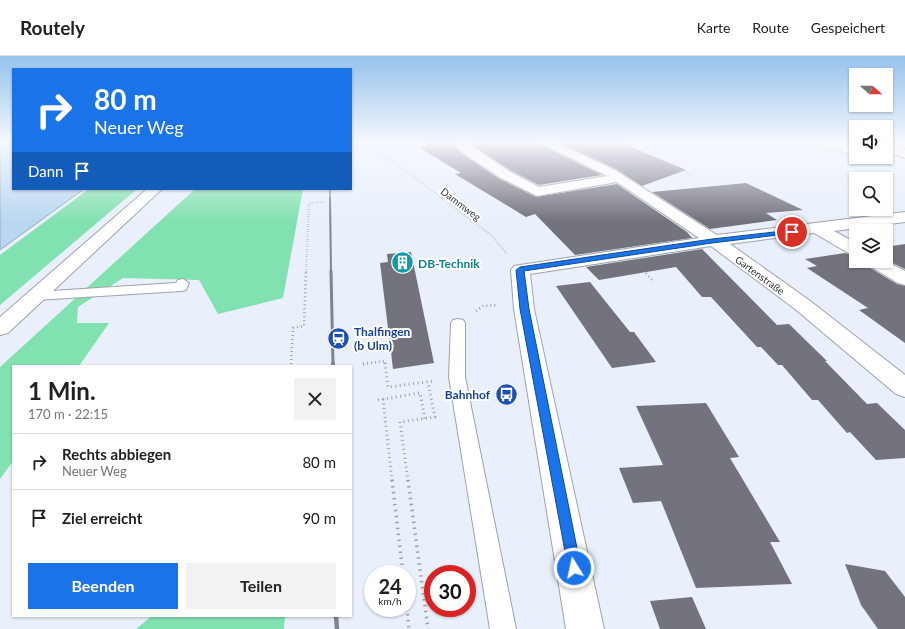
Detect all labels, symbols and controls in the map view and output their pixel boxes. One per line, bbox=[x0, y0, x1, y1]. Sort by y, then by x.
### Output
text: Routely bbox=[20, 16, 85, 39]
text: Karte bbox=[697, 19, 730, 36]
text: Route bbox=[752, 19, 789, 36]
text: Gespeichert bbox=[811, 19, 885, 36]
north arrow bbox=[849, 68, 893, 112]
map controls bbox=[849, 68, 893, 268]
text: 80 m bbox=[94, 82, 157, 116]
icon: right bbox=[28, 84, 80, 136]
text: Neuer Weg bbox=[94, 116, 184, 138]
button: sound bbox=[849, 120, 893, 164]
icon: arrive bbox=[71, 160, 93, 182]
text: Dann bbox=[28, 162, 63, 180]
button: search bbox=[849, 172, 893, 216]
street label: Dammweg bbox=[439, 185, 483, 223]
pin bbox=[775, 215, 809, 249]
icon: arrive bbox=[781, 221, 803, 243]
button: layers bbox=[849, 224, 893, 268]
building icon: DB-Technik bbox=[389, 250, 415, 276]
street label: Gartenstraße bbox=[733, 253, 787, 297]
place label: DB-Technik bbox=[418, 256, 480, 271]
place label: Thalfingen (b Ulm) bbox=[354, 324, 411, 353]
station icon: Thalfingen (b Ulm) bbox=[326, 325, 352, 351]
text: 1 Min. bbox=[28, 376, 96, 405]
button: close bbox=[294, 378, 336, 420]
bus stop icon: Bahnhof bbox=[493, 381, 519, 407]
place label: Bahnhof bbox=[445, 387, 491, 402]
text: 170 m · 22:15 bbox=[28, 406, 108, 422]
text: Rechts abbiegen bbox=[62, 445, 171, 463]
icon: right bbox=[28, 451, 50, 473]
text: 80 m bbox=[302, 453, 336, 471]
text: Neuer Weg bbox=[62, 463, 127, 479]
icon: arrive bbox=[28, 507, 50, 529]
text: Ziel erreicht bbox=[62, 509, 142, 527]
text: 90 m bbox=[302, 509, 336, 527]
position arrow bbox=[553, 547, 595, 589]
button: Beenden bbox=[28, 563, 178, 609]
button: Teilen bbox=[186, 563, 336, 609]
speed limit sign: 30 bbox=[424, 565, 476, 617]
text: 24 bbox=[378, 574, 402, 598]
text: km/h bbox=[378, 595, 402, 607]

